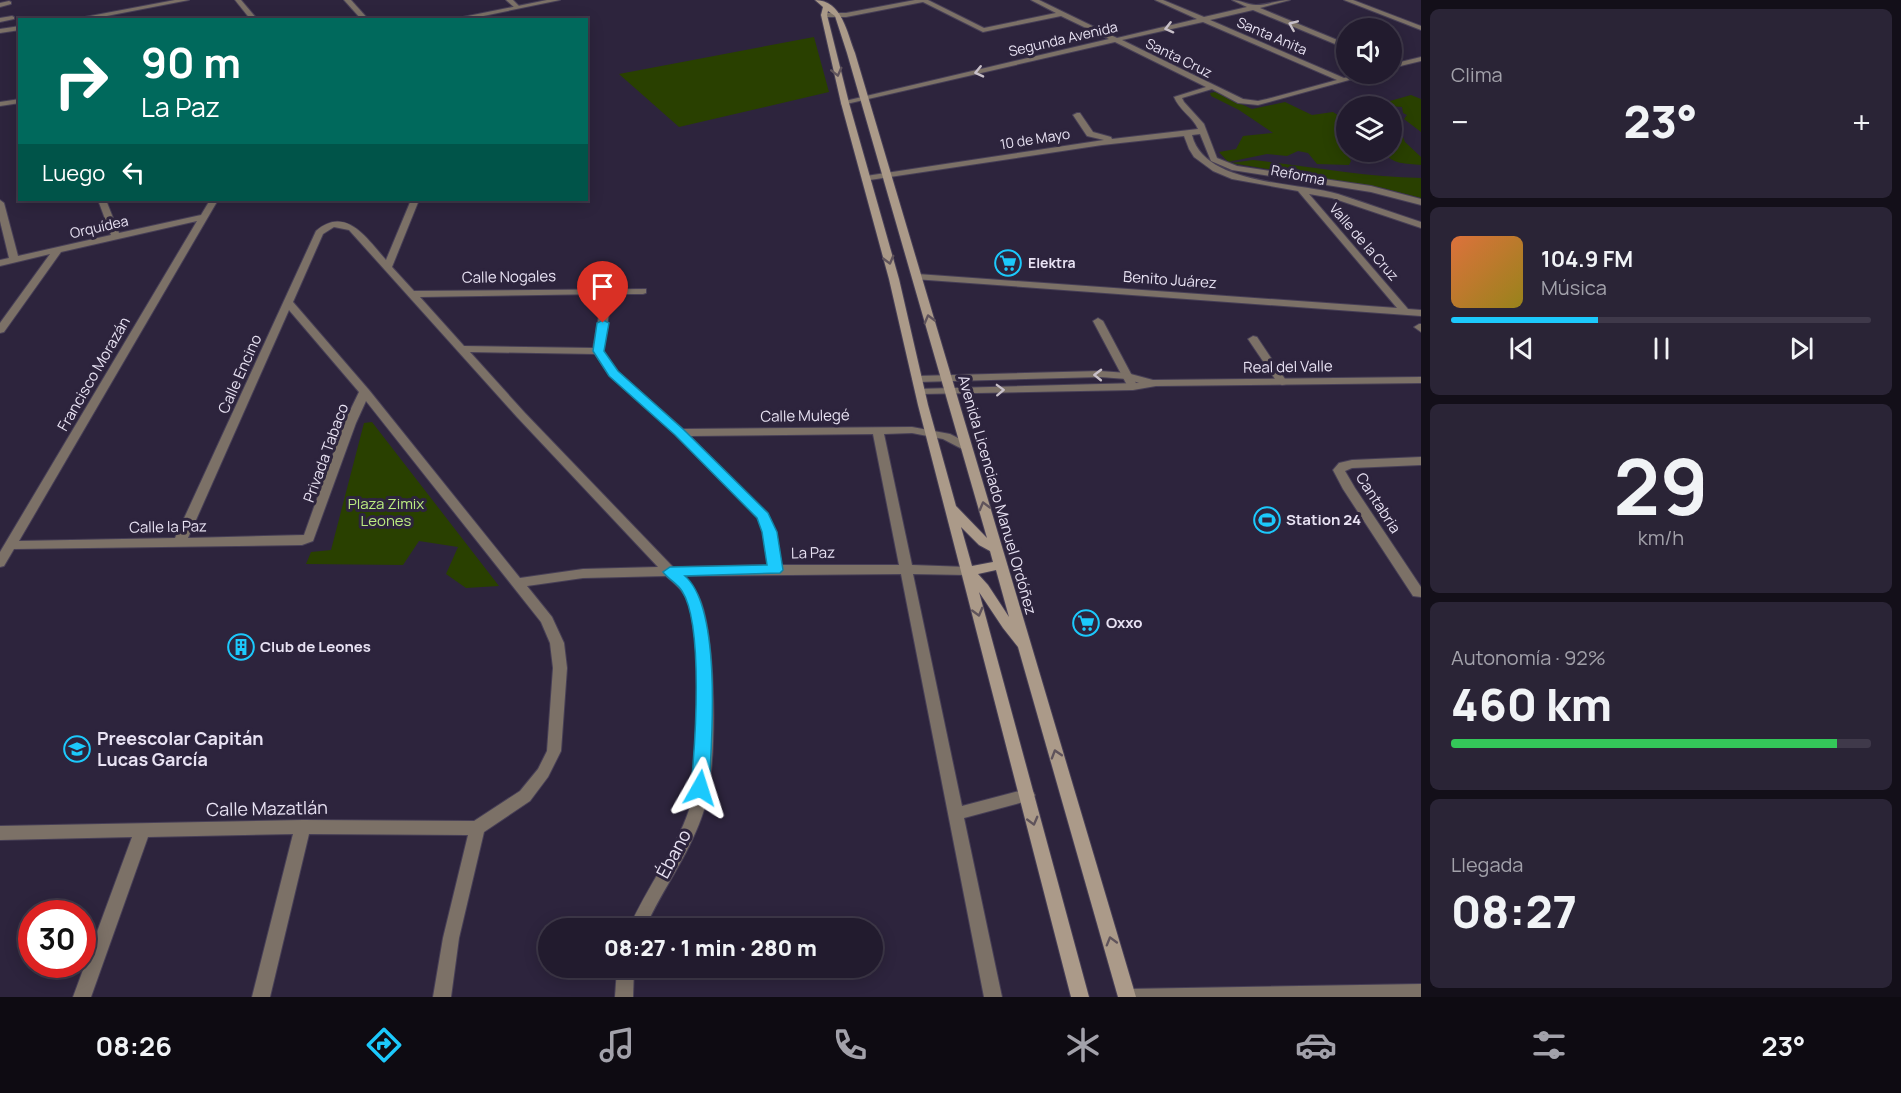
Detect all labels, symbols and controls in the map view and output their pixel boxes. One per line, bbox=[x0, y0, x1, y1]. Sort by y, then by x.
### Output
street label: Santa Anita bbox=[1234, 12, 1310, 59]
street label: Segunda Avenida bbox=[1007, 17, 1119, 60]
map controls bbox=[1336, 18, 1402, 162]
button: sound bbox=[1336, 18, 1402, 84]
one-way arrow bbox=[1288, 20, 1299, 32]
one-way arrow bbox=[1164, 21, 1174, 34]
text: 90 m bbox=[141, 33, 241, 91]
street label: Santa Cruz bbox=[1143, 33, 1216, 82]
icon: right bbox=[42, 42, 120, 120]
text: Clima bbox=[1451, 61, 1503, 88]
one-way arrow bbox=[974, 65, 984, 78]
one-way arrow bbox=[830, 66, 842, 77]
text: La Paz bbox=[141, 88, 220, 125]
text: 23° bbox=[1623, 90, 1697, 152]
button: layers bbox=[1336, 96, 1402, 162]
text: − bbox=[1451, 99, 1469, 144]
text: + bbox=[1852, 99, 1871, 144]
street label: 10 de Mayo bbox=[999, 124, 1071, 153]
icon: left bbox=[117, 156, 150, 189]
text: Luego bbox=[42, 158, 105, 188]
street label: Reforma bbox=[1269, 160, 1327, 189]
street label: Valle de la Cruz bbox=[1325, 199, 1403, 285]
street label: Orquídea bbox=[68, 211, 130, 242]
text: 104.9 FM bbox=[1541, 244, 1633, 274]
supermarket icon: Elektra bbox=[993, 248, 1023, 278]
place label: Elektra bbox=[1028, 253, 1076, 272]
one-way arrow bbox=[881, 255, 894, 265]
pin bbox=[577, 261, 628, 323]
street label: Calle Nogales bbox=[462, 265, 556, 288]
street label: Benito Juárez bbox=[1122, 266, 1218, 293]
icon: arrive bbox=[586, 270, 619, 303]
text: Música bbox=[1541, 274, 1607, 301]
street label: Francisco Morazán bbox=[52, 313, 135, 435]
one-way arrow bbox=[923, 314, 936, 324]
street label: Calle Encino bbox=[213, 331, 266, 417]
icon: previous bbox=[1505, 332, 1538, 365]
icon: pause bbox=[1645, 332, 1678, 365]
icon: next bbox=[1785, 332, 1818, 365]
street label: Real del Valle bbox=[1243, 355, 1333, 378]
one-way arrow bbox=[1094, 369, 1103, 381]
street label: Avenida Licenciado Manuel Ordóñez bbox=[953, 373, 1042, 617]
one-way arrow bbox=[995, 384, 1004, 396]
street label: Privada Tabaco bbox=[298, 400, 353, 505]
street label: Calle Mulegé bbox=[760, 404, 850, 427]
text: 29 bbox=[1614, 432, 1708, 538]
street label: Cantabria bbox=[1351, 468, 1406, 537]
park label: Plaza Zimix Leones bbox=[348, 493, 424, 531]
one-way arrow bbox=[979, 501, 991, 512]
sports icon: Station 24 bbox=[1252, 505, 1282, 535]
place label: Station 24 bbox=[1286, 509, 1361, 530]
street label: Calle la Paz bbox=[129, 515, 207, 538]
text: km/h bbox=[1638, 524, 1684, 551]
street label: La Paz bbox=[791, 542, 835, 563]
one-way arrow bbox=[971, 606, 983, 617]
supermarket icon: Oxxo bbox=[1071, 608, 1101, 638]
place label: Oxxo bbox=[1106, 612, 1143, 633]
building icon: Club de Leones bbox=[226, 632, 256, 662]
place label: Club de Leones bbox=[260, 636, 371, 657]
text: Autonomía · 92% bbox=[1451, 644, 1606, 671]
text: 460 km bbox=[1451, 673, 1612, 735]
place label: Preescolar Capitán Lucas García bbox=[97, 726, 264, 771]
school or university icon: Preescolar Capitán Lucas García bbox=[62, 734, 92, 764]
one-way arrow bbox=[1051, 749, 1063, 760]
position arrow bbox=[668, 756, 732, 820]
street label: Calle Mazatlán bbox=[206, 795, 328, 821]
one-way arrow bbox=[1026, 816, 1039, 826]
street label: Ébano bbox=[650, 825, 696, 882]
text: Llegada bbox=[1451, 851, 1523, 878]
text: 08:27 bbox=[1451, 880, 1577, 942]
speed limit sign: 30 bbox=[18, 900, 96, 978]
text: 08:27 · 1 min · 280 m bbox=[604, 933, 817, 963]
one-way arrow bbox=[1106, 936, 1118, 947]
icon: directions bbox=[363, 1024, 405, 1066]
icon: music bbox=[596, 1024, 638, 1066]
icon: phone bbox=[829, 1024, 871, 1066]
icon: climate bbox=[1062, 1024, 1104, 1066]
icon: car bbox=[1295, 1024, 1337, 1066]
icon: filters bbox=[1528, 1024, 1570, 1066]
text: 08:26 bbox=[96, 1027, 172, 1064]
text: 23° bbox=[1762, 1027, 1805, 1064]

